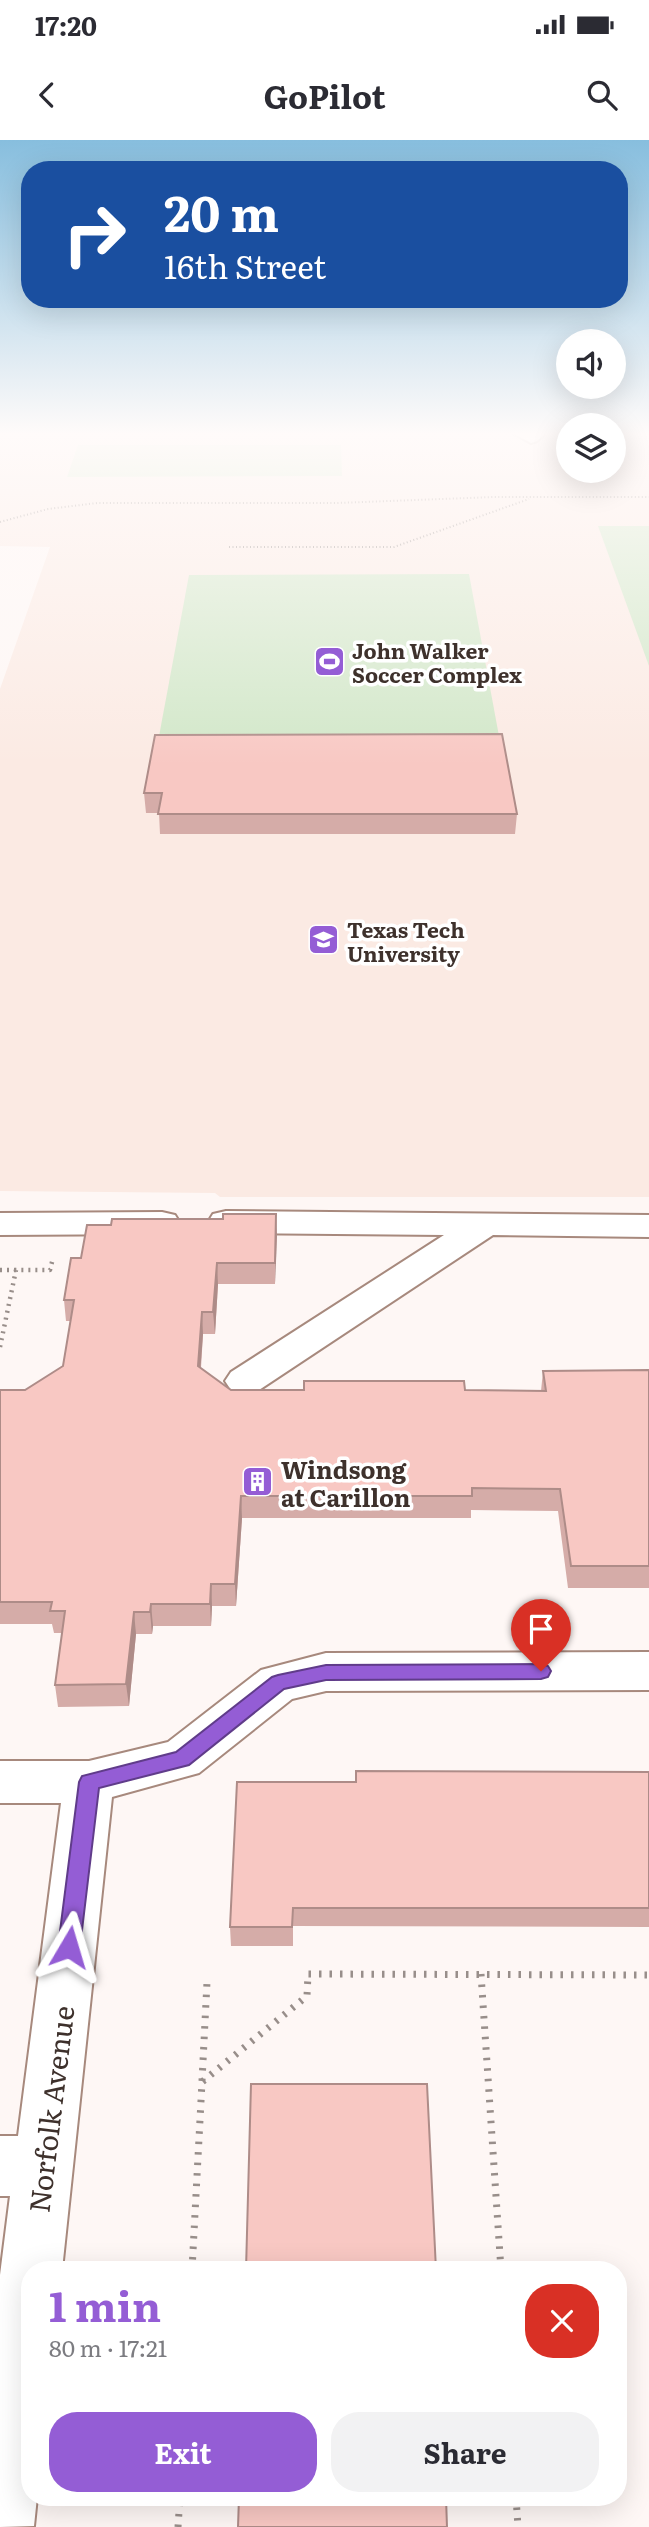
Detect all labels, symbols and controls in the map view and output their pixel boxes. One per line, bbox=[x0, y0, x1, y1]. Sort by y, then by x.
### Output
text: 17:20 bbox=[35, 5, 97, 44]
text: GoPilot bbox=[263, 71, 386, 119]
icon: back bbox=[28, 76, 66, 114]
icon: search bbox=[583, 76, 621, 114]
text: 20 m bbox=[164, 174, 279, 247]
icon: right bbox=[49, 189, 140, 280]
text: 16th Street bbox=[164, 241, 326, 289]
map controls bbox=[556, 329, 626, 483]
button: sound bbox=[556, 329, 626, 399]
button: layers bbox=[556, 413, 626, 483]
place label: John Walker Soccer Complex bbox=[352, 634, 522, 689]
sports icon: John Walker Soccer Complex bbox=[312, 644, 346, 678]
place label: Texas Tech University bbox=[347, 913, 465, 968]
school or university icon: Texas Tech University bbox=[307, 923, 341, 957]
place label: Windsong at Carillon bbox=[281, 1451, 411, 1514]
building icon: Windsong at Carillon bbox=[241, 1465, 275, 1499]
pin bbox=[511, 1599, 571, 1671]
icon: arrive bbox=[522, 1610, 560, 1648]
position arrow bbox=[32, 1910, 106, 1984]
street label: Norfolk Avenue bbox=[16, 2003, 84, 2215]
text: 1 min bbox=[49, 2273, 161, 2335]
button: close bbox=[525, 2284, 599, 2358]
text: 80 m · 17:21 bbox=[49, 2330, 167, 2364]
button: Exit bbox=[49, 2412, 317, 2492]
button: Share bbox=[331, 2412, 599, 2492]

